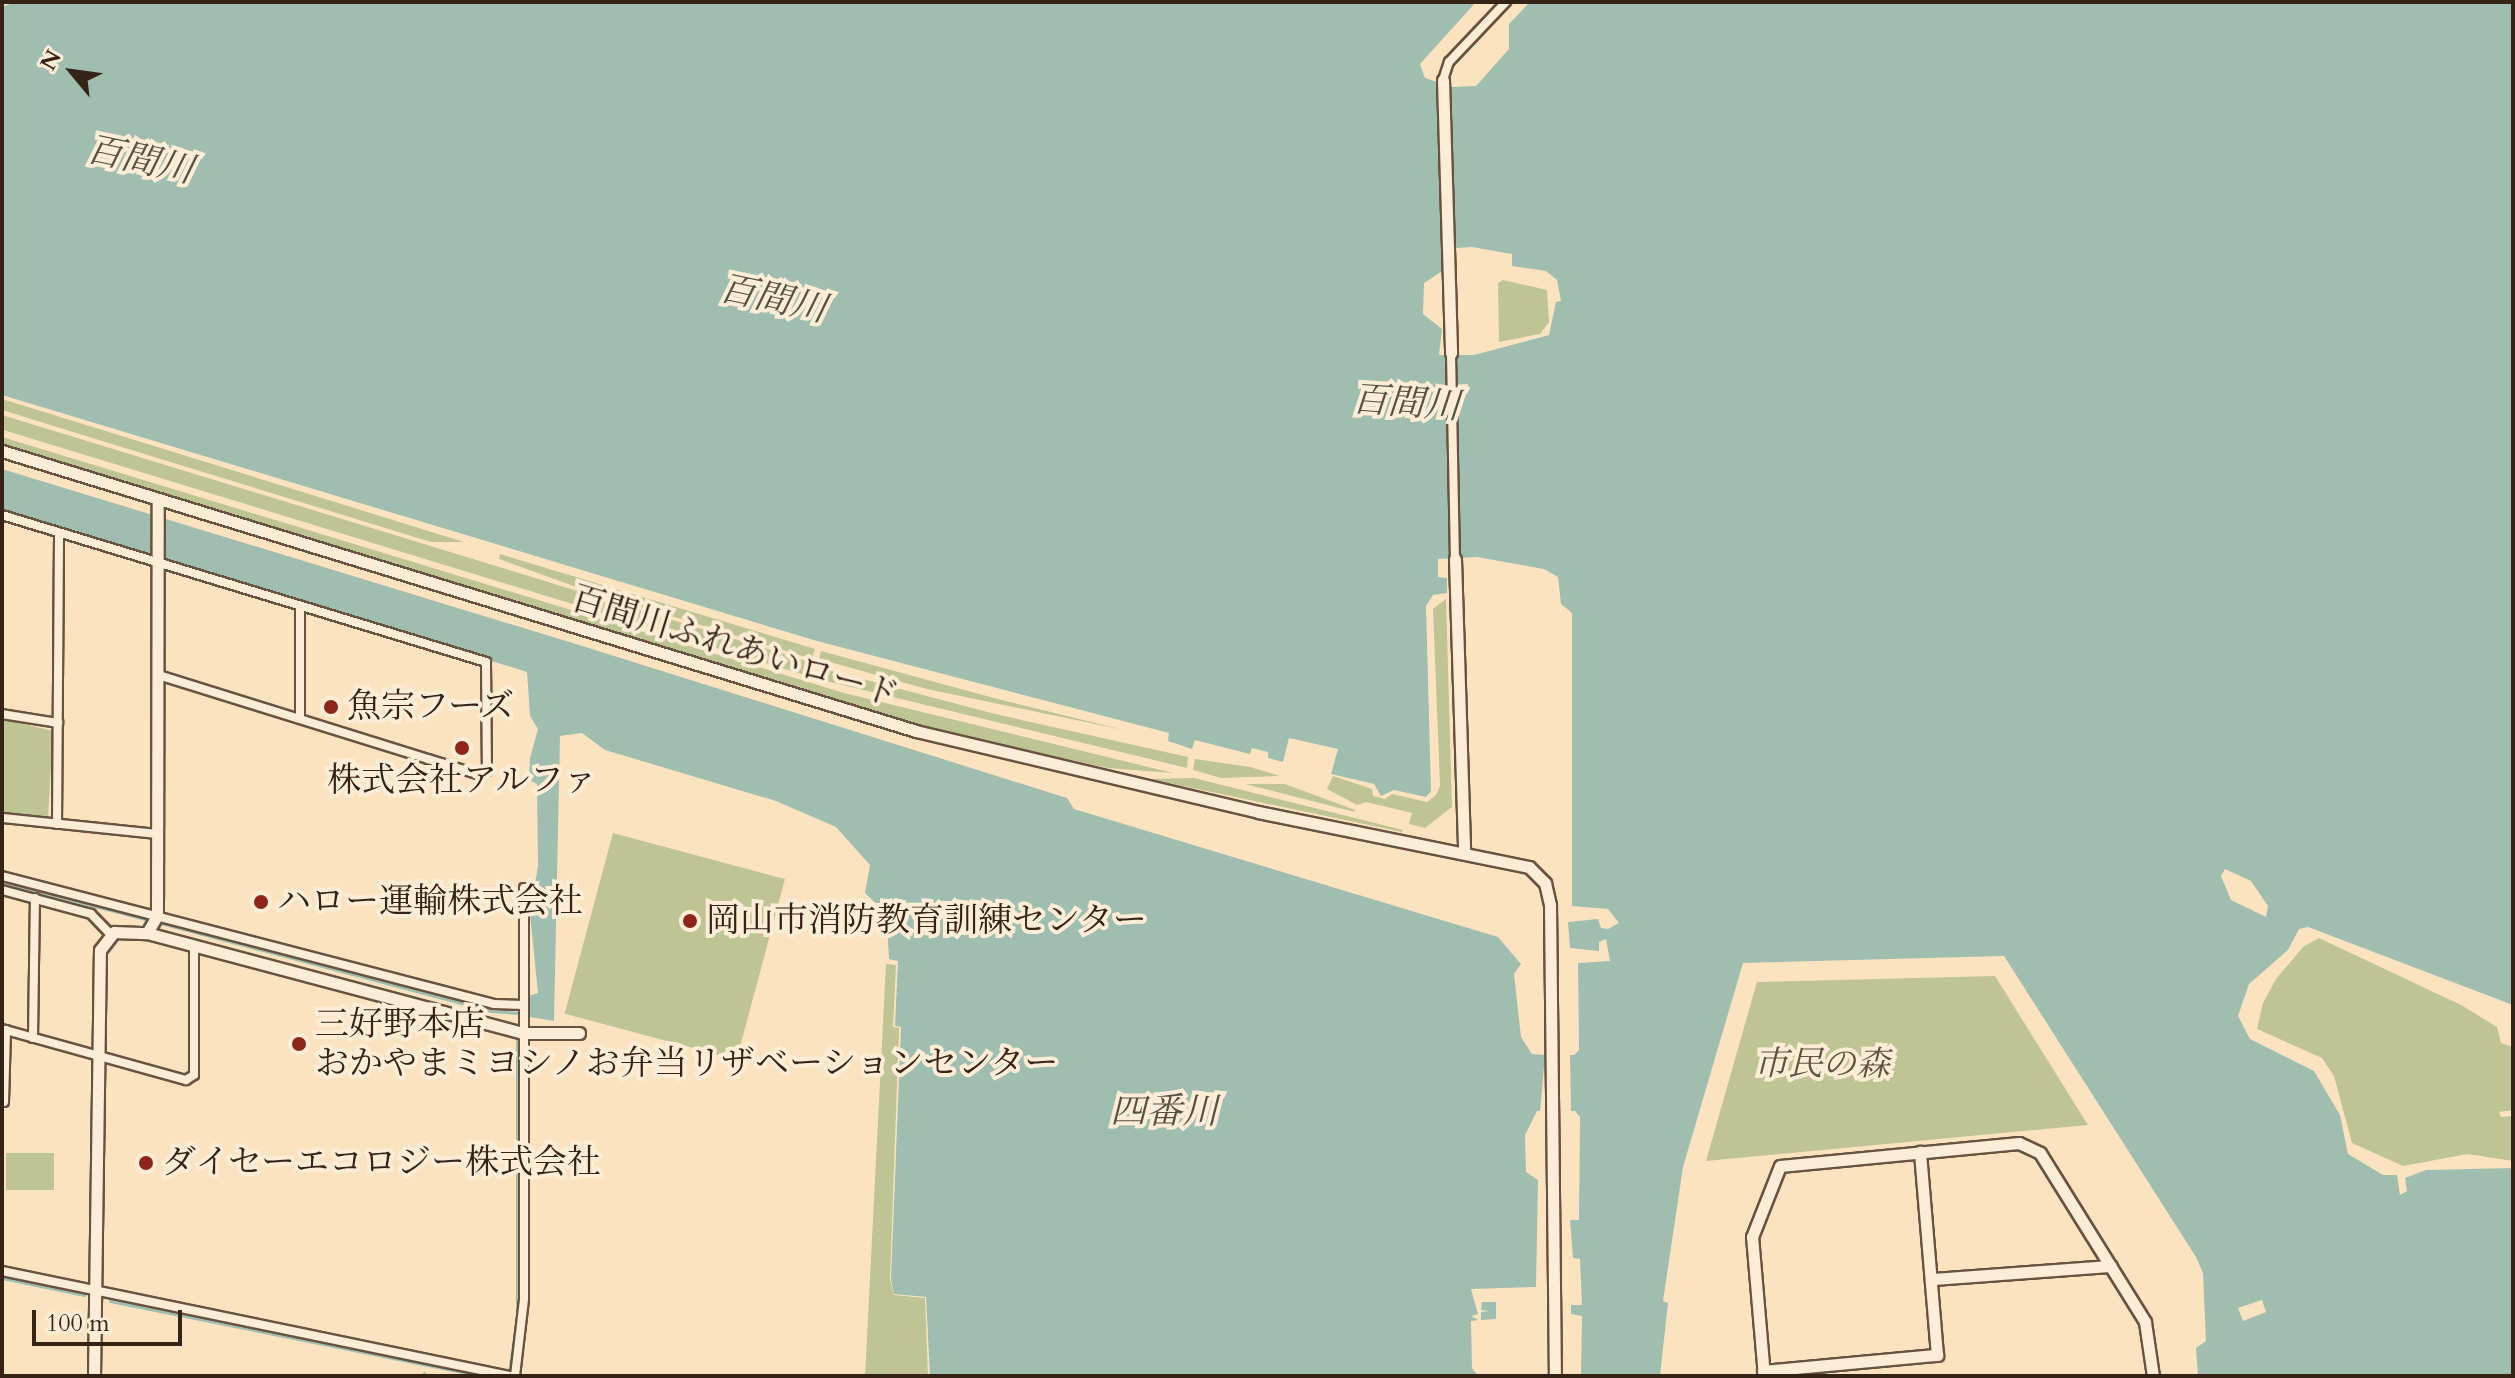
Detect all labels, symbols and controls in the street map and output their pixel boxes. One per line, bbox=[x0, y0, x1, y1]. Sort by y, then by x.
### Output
north arrow bbox=[32, 32, 112, 112]
text: N bbox=[33, 45, 69, 76]
water label: 百間川 bbox=[83, 128, 197, 192]
water label: 百間川 bbox=[716, 267, 830, 331]
water label: 百間川 bbox=[1351, 378, 1461, 428]
street label: 百間川ふれあいロード bbox=[566, 578, 904, 716]
place label: 魚宗フーズ bbox=[347, 687, 516, 727]
marker: 魚宗フーズ bbox=[322, 698, 340, 716]
marker: 株式会社アルファ bbox=[453, 739, 471, 757]
place label: 株式会社アルファ bbox=[326, 761, 598, 801]
place label: ハロー運輸株式会社 bbox=[277, 882, 583, 922]
marker: ハロー運輸株式会社 bbox=[252, 893, 270, 911]
place label: 岡山市消防教育訓練センター bbox=[706, 901, 1148, 941]
marker: 岡山市消防教育訓練センター bbox=[681, 912, 699, 930]
place label: 三好野本店 おかやまミヨシノお弁当リザベーションセンター bbox=[315, 1004, 1063, 1084]
marker: 三好野本店 おかやまミヨシノお弁当リザベーションセンター bbox=[290, 1035, 308, 1053]
park label: 市民の森 bbox=[1754, 1045, 1890, 1085]
water label: 四番川 bbox=[1110, 1090, 1218, 1134]
place label: ダイセーエコロジー株式会社 bbox=[162, 1143, 603, 1183]
marker: ダイセーエコロジー株式会社 bbox=[137, 1154, 155, 1172]
scale bar bbox=[36, 1294, 186, 1344]
text: 100 m bbox=[46, 1307, 110, 1340]

